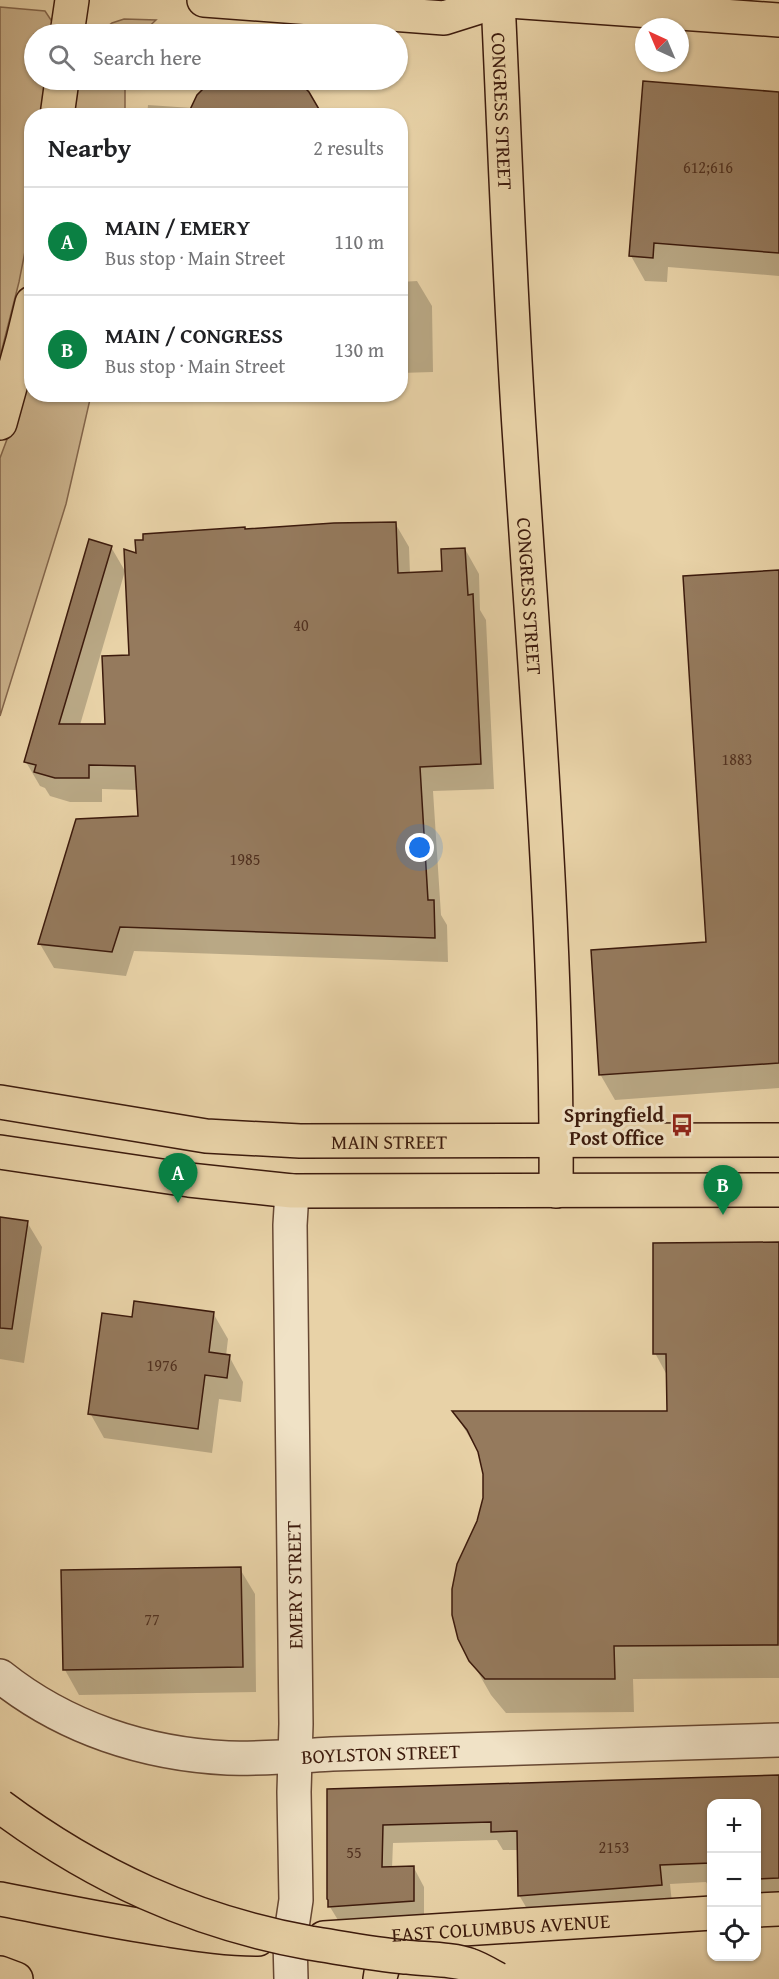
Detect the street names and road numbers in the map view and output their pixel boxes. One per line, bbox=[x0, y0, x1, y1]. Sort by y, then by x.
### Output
street label: CONGRESS STREET bbox=[485, 32, 521, 190]
street label: CONGRESS STREET bbox=[510, 517, 550, 676]
street label: MAIN STREET bbox=[331, 1126, 447, 1155]
street label: EMERY STREET bbox=[278, 1521, 310, 1649]
street label: BOYLSTON STREET bbox=[300, 1735, 461, 1770]
street label: EAST COLUMBUS AVENUE bbox=[390, 1905, 611, 1948]

